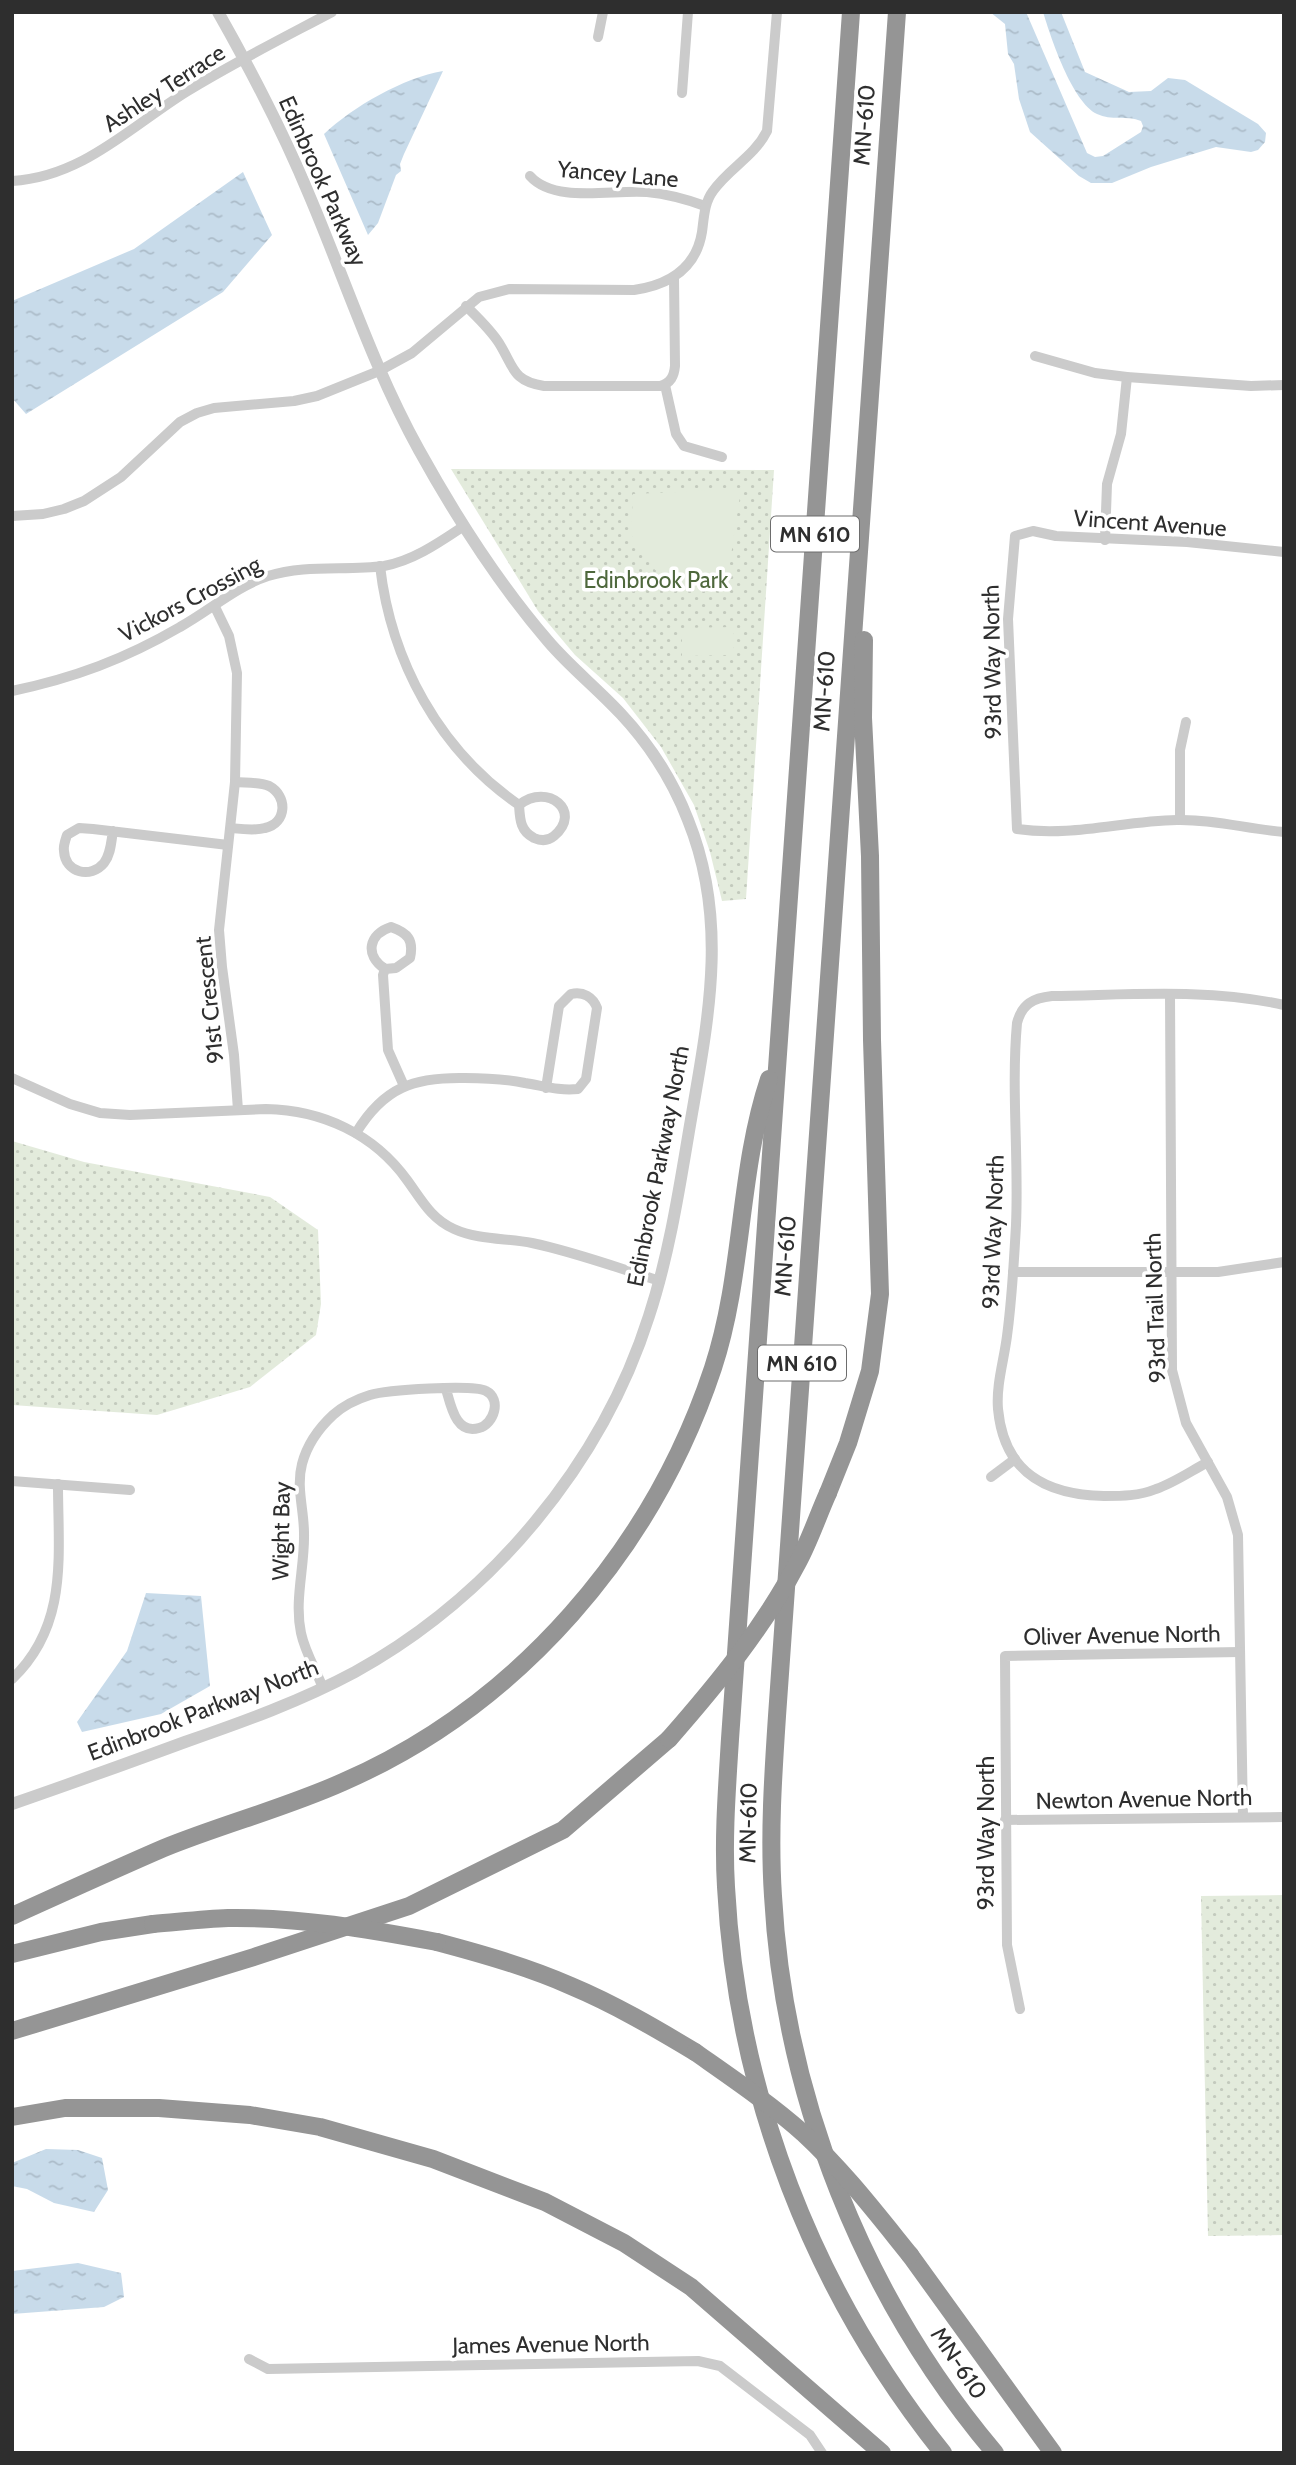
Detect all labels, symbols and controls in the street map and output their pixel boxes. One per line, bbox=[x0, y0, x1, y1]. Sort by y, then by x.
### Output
street label: Ashley Terrace bbox=[98, 38, 230, 138]
street label: MN-610 bbox=[847, 84, 881, 166]
street label: Edinbrook Parkway bbox=[273, 91, 373, 271]
street label: Yancey Lane bbox=[555, 155, 680, 193]
street label: Vincent Avenue bbox=[1073, 504, 1228, 542]
road number: MN 610 bbox=[771, 516, 859, 552]
street label: Vickors Crossing bbox=[114, 550, 266, 648]
park label: Edinbrook Park bbox=[584, 566, 729, 594]
street label: 93rd Way North bbox=[977, 584, 1007, 740]
street label: MN-610 bbox=[807, 650, 841, 732]
street label: 91st Crescent bbox=[188, 935, 230, 1065]
street label: Edinbrook Parkway North bbox=[621, 1043, 695, 1289]
street label: 93rd Way North bbox=[976, 1154, 1010, 1310]
street label: MN-610 bbox=[768, 1215, 802, 1297]
street label: 93rd Trail North bbox=[1138, 1232, 1172, 1384]
road number: MN 610 bbox=[758, 1346, 846, 1380]
street label: Wight Bay bbox=[266, 1481, 296, 1581]
street label: Oliver Avenue North bbox=[1023, 1619, 1221, 1651]
street label: Edinbrook Parkway North bbox=[84, 1653, 322, 1767]
street label: 93rd Way North bbox=[972, 1756, 1000, 1910]
street label: MN-610 bbox=[733, 1782, 763, 1864]
street label: Newton Avenue North bbox=[1035, 1783, 1253, 1815]
street label: MN-610 bbox=[925, 2322, 993, 2404]
street label: James Avenue North bbox=[451, 2328, 650, 2360]

